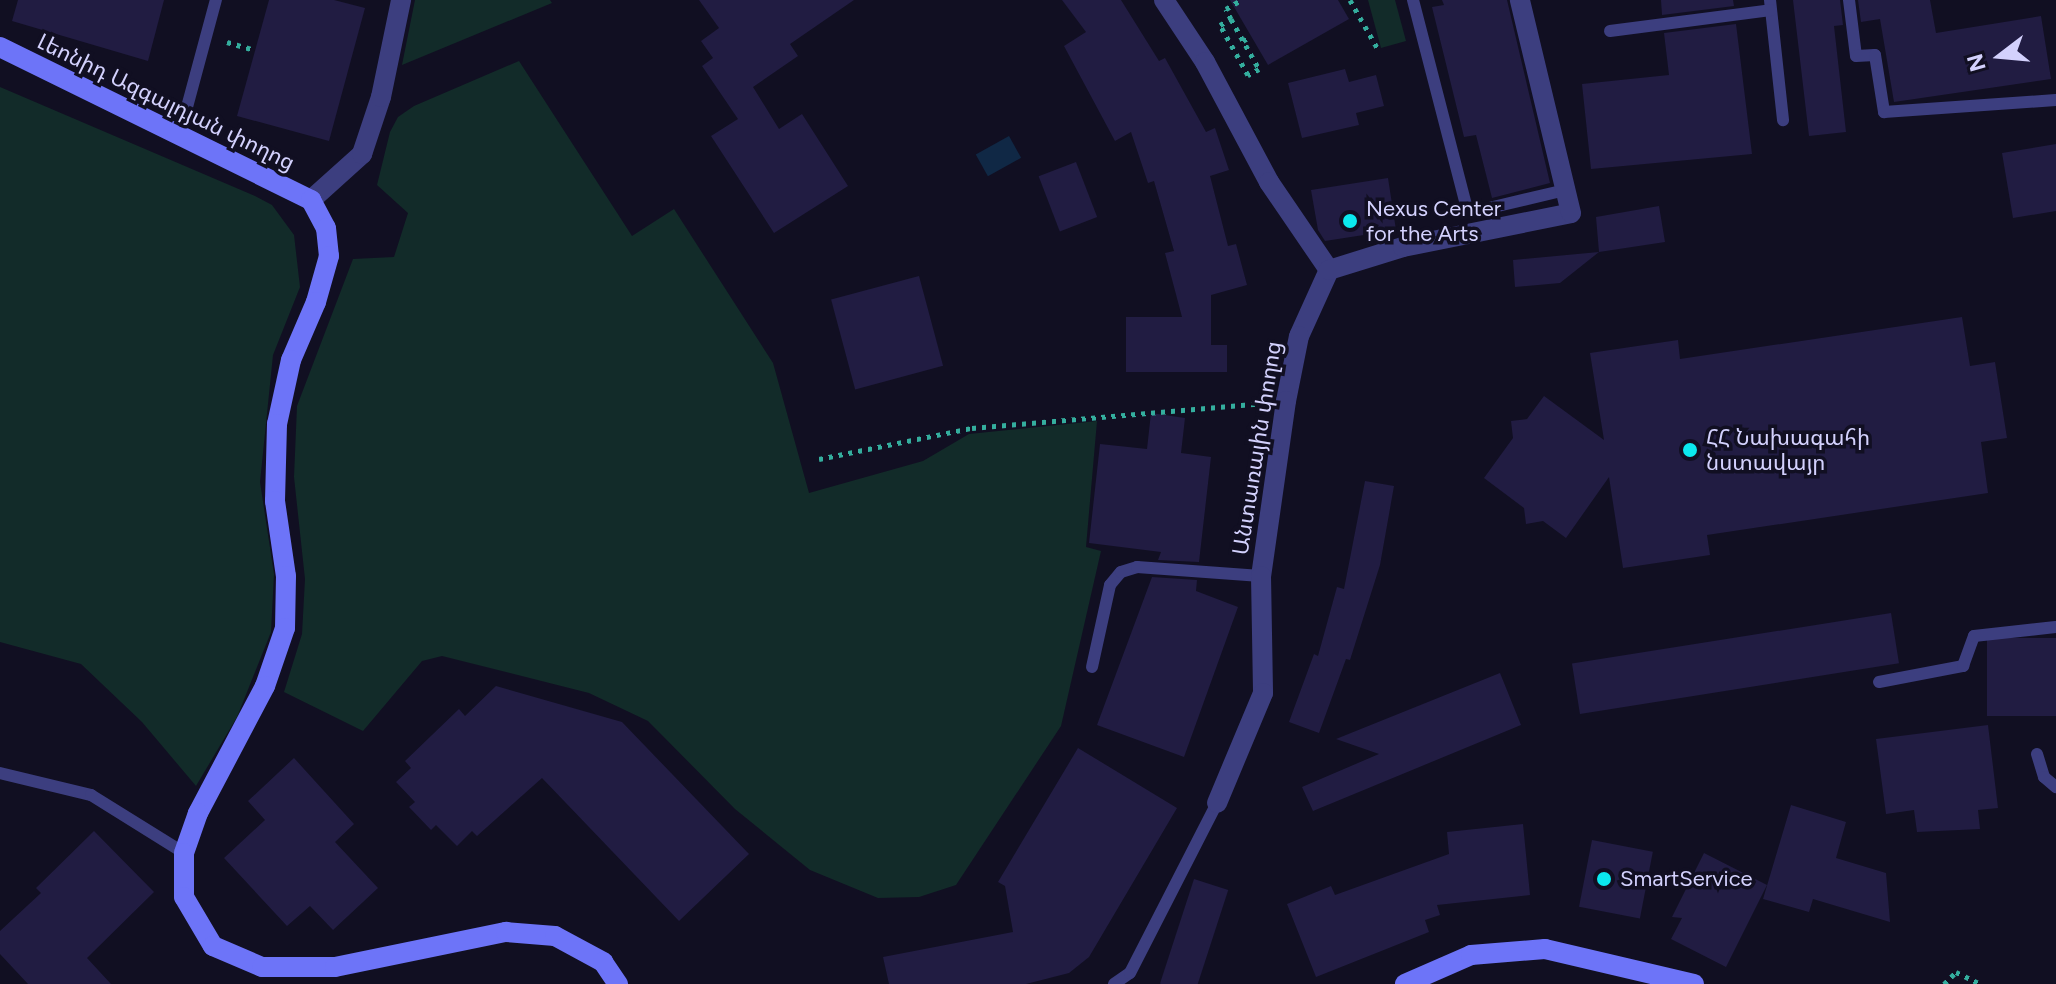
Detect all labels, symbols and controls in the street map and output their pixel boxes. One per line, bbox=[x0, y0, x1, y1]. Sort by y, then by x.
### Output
north arrow bbox=[1960, 16, 2040, 96]
street label: Լեոնիդ Ազգալդյան փողոց bbox=[33, 28, 299, 176]
text: N bbox=[1961, 51, 1992, 75]
place label: Nexus Center for the Arts bbox=[1366, 195, 1501, 246]
marker: Nexus Center for the Arts bbox=[1341, 212, 1359, 230]
street label: Անտառային փողոց bbox=[1227, 339, 1287, 557]
place label: ՀՀ Նախագահի նստավայր bbox=[1706, 424, 1870, 476]
marker: ՀՀ Նախագահի նստավայր bbox=[1681, 441, 1699, 459]
place label: SmartService bbox=[1620, 866, 1753, 892]
marker: SmartService bbox=[1595, 870, 1613, 888]

